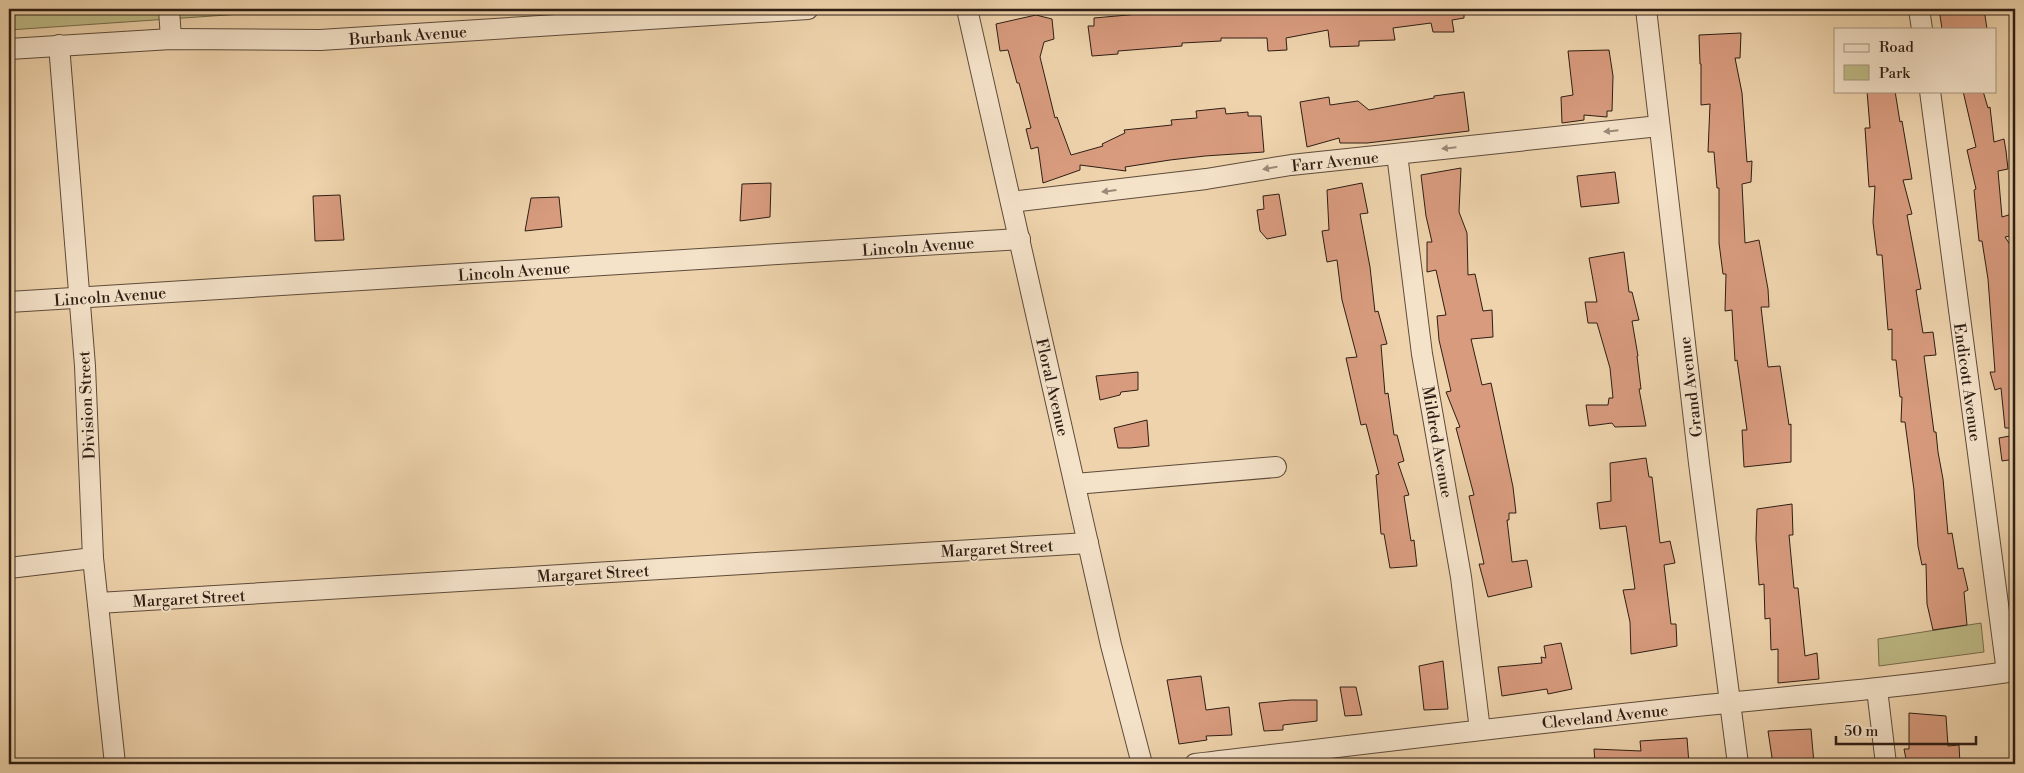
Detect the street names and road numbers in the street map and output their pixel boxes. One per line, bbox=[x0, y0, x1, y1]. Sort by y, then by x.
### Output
street label: Burbank Avenue bbox=[347, 22, 468, 50]
street label: Farr Avenue bbox=[1290, 147, 1380, 177]
street label: Lincoln Avenue bbox=[861, 233, 975, 261]
street label: Lincoln Avenue bbox=[457, 258, 571, 286]
street label: Lincoln Avenue bbox=[53, 283, 167, 311]
street label: Endicott Avenue bbox=[1949, 322, 1985, 443]
street label: Grand Avenue bbox=[1675, 335, 1707, 438]
street label: Floral Avenue bbox=[1031, 336, 1073, 438]
street label: Division Street bbox=[74, 350, 100, 460]
street label: Mildred Avenue bbox=[1417, 385, 1457, 500]
street label: Margaret Street bbox=[940, 536, 1054, 562]
street label: Margaret Street bbox=[536, 561, 650, 587]
street label: Margaret Street bbox=[132, 586, 246, 612]
street label: Cleveland Avenue bbox=[1541, 700, 1669, 734]

